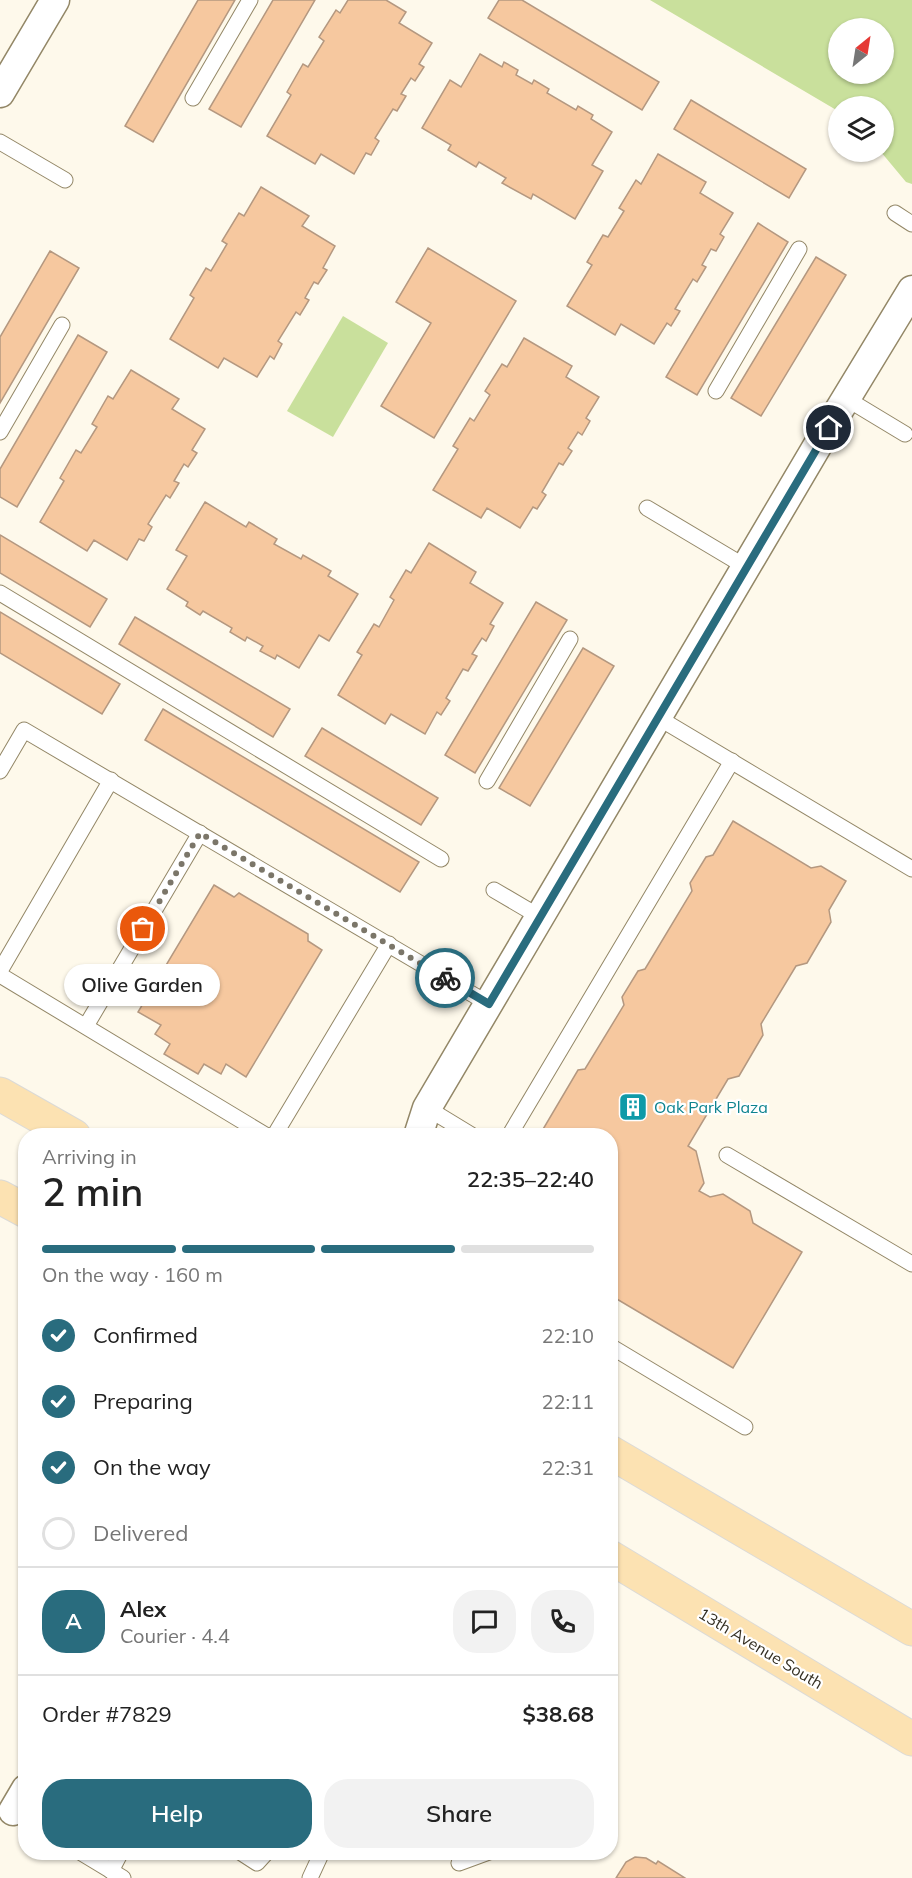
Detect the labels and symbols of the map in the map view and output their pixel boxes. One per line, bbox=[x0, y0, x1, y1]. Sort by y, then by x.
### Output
north arrow bbox=[828, 18, 894, 84]
pin bbox=[803, 402, 854, 453]
pin bbox=[117, 903, 168, 954]
courier bbox=[415, 948, 475, 1008]
callout: Olive Garden bbox=[65, 965, 221, 1007]
building icon: Oak Park Plaza bbox=[617, 1091, 649, 1123]
place label: Oak Park Plaza bbox=[654, 1097, 768, 1117]
street label: 13th Avenue South bbox=[695, 1603, 827, 1693]

